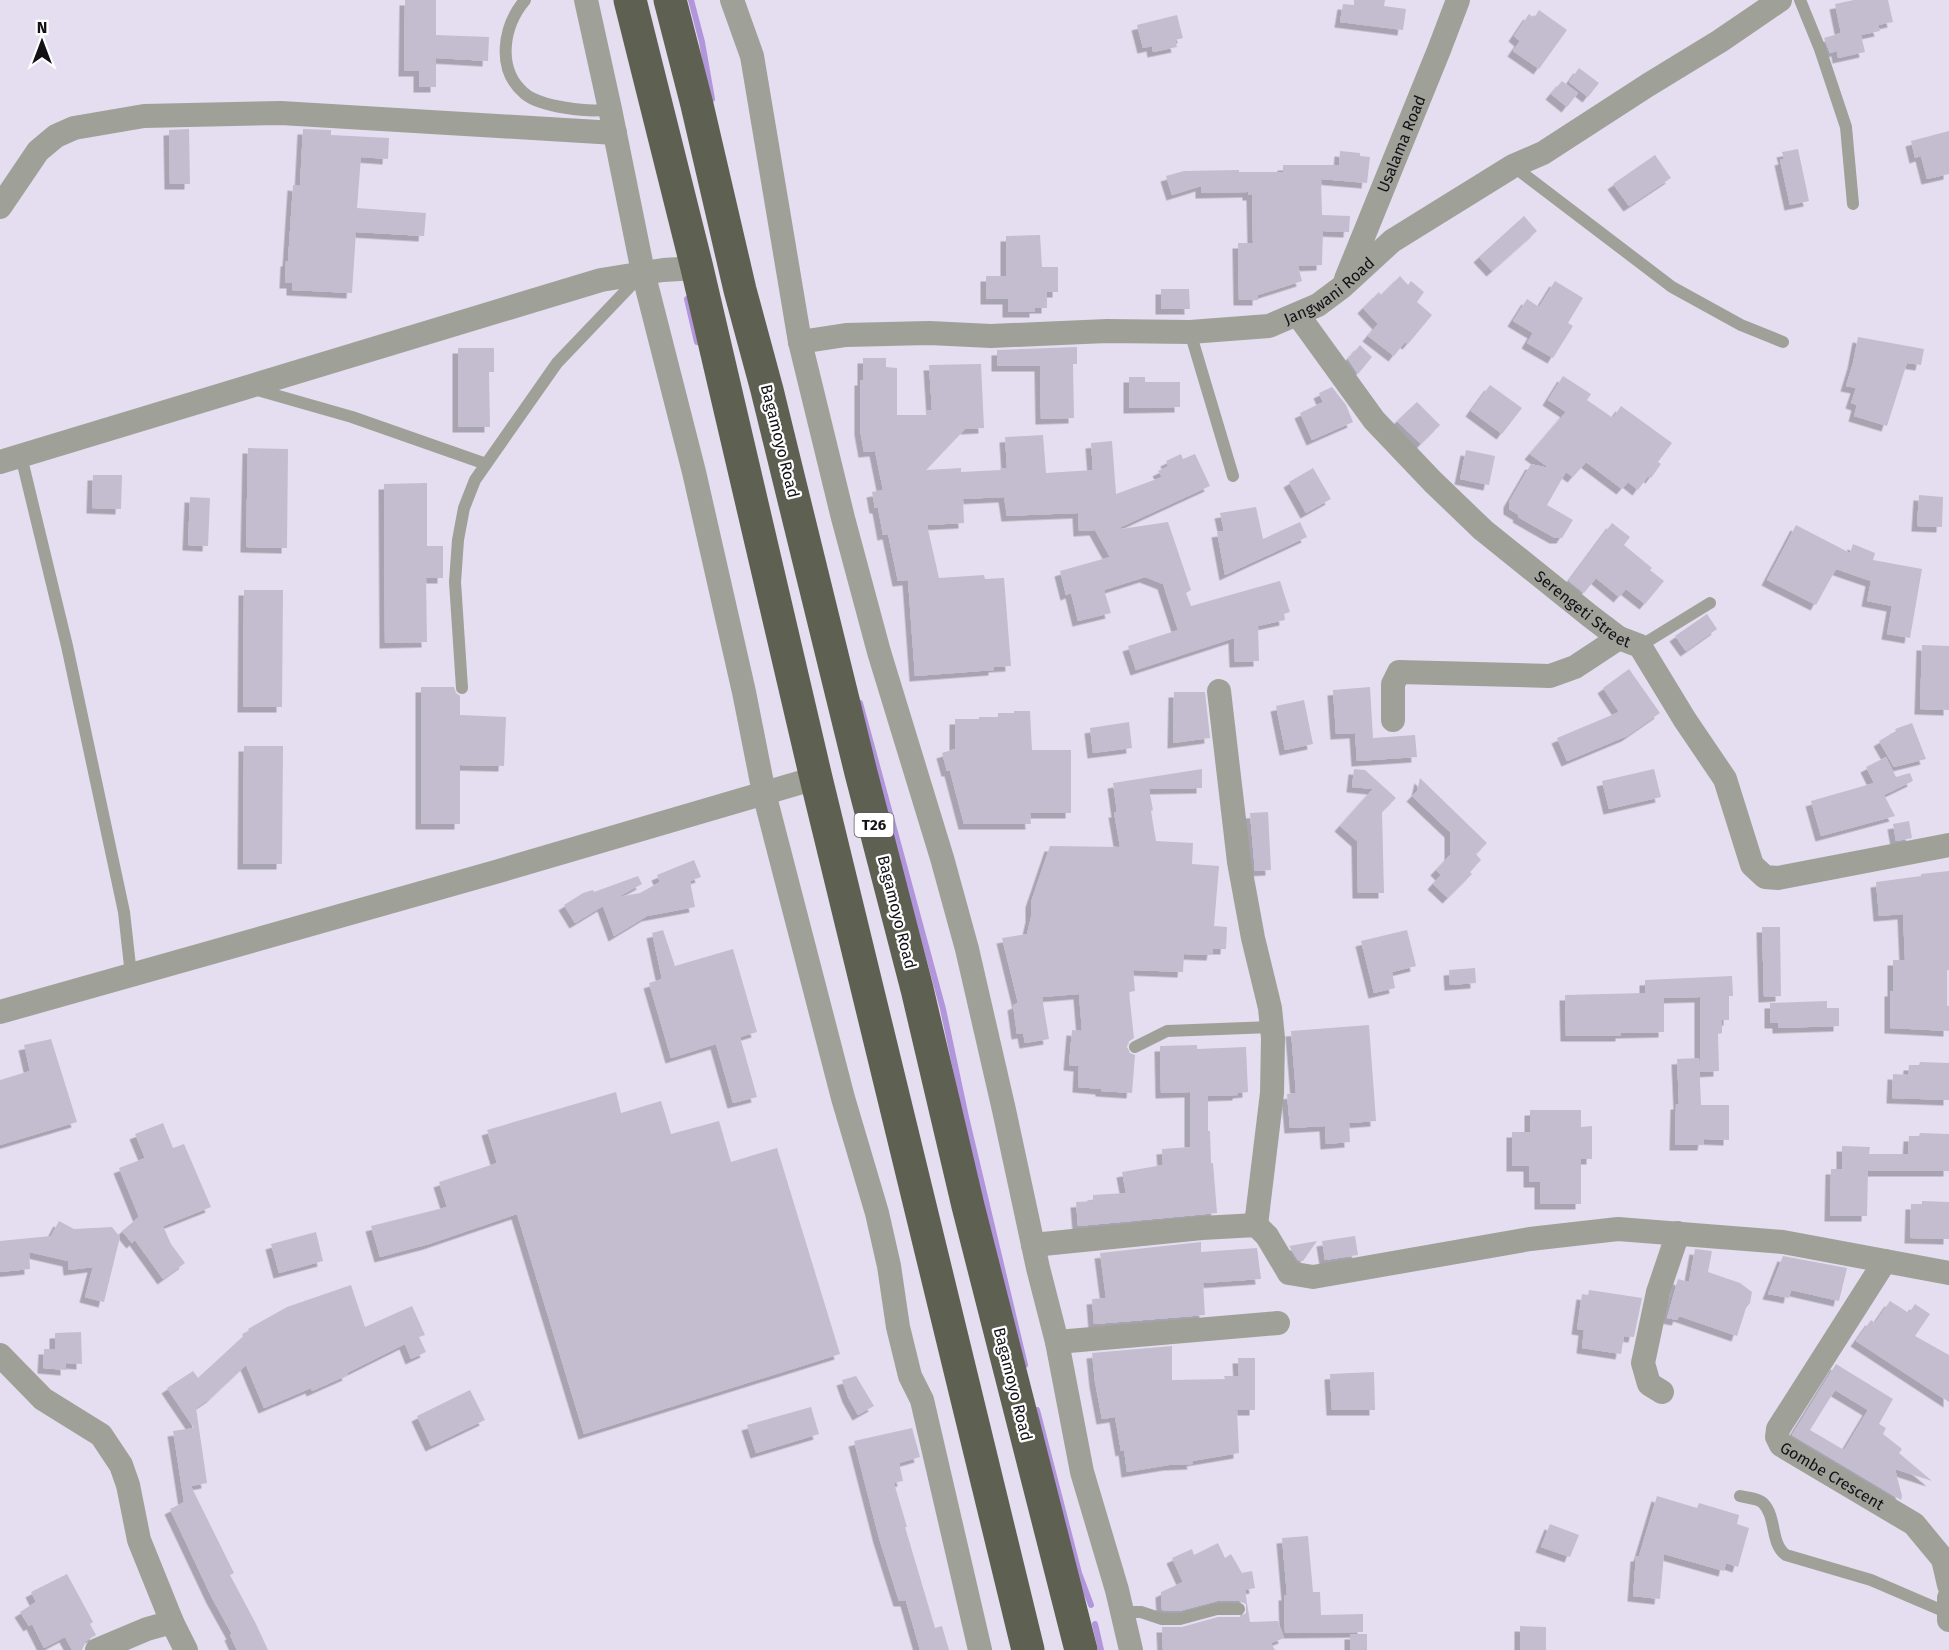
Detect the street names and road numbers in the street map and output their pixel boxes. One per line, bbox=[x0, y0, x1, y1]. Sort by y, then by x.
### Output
street label: Usalama Road bbox=[1373, 92, 1429, 195]
street label: Jangwani Road bbox=[1281, 253, 1378, 328]
street label: Bagamoyo Road bbox=[757, 382, 803, 500]
street label: Serengeti Street bbox=[1531, 566, 1634, 651]
road number: T26 bbox=[854, 813, 894, 837]
street label: Bagamoyo Road bbox=[874, 853, 920, 971]
street label: Bagamoyo Road bbox=[990, 1325, 1036, 1443]
street label: Gombe Crescent bbox=[1777, 1437, 1888, 1514]

